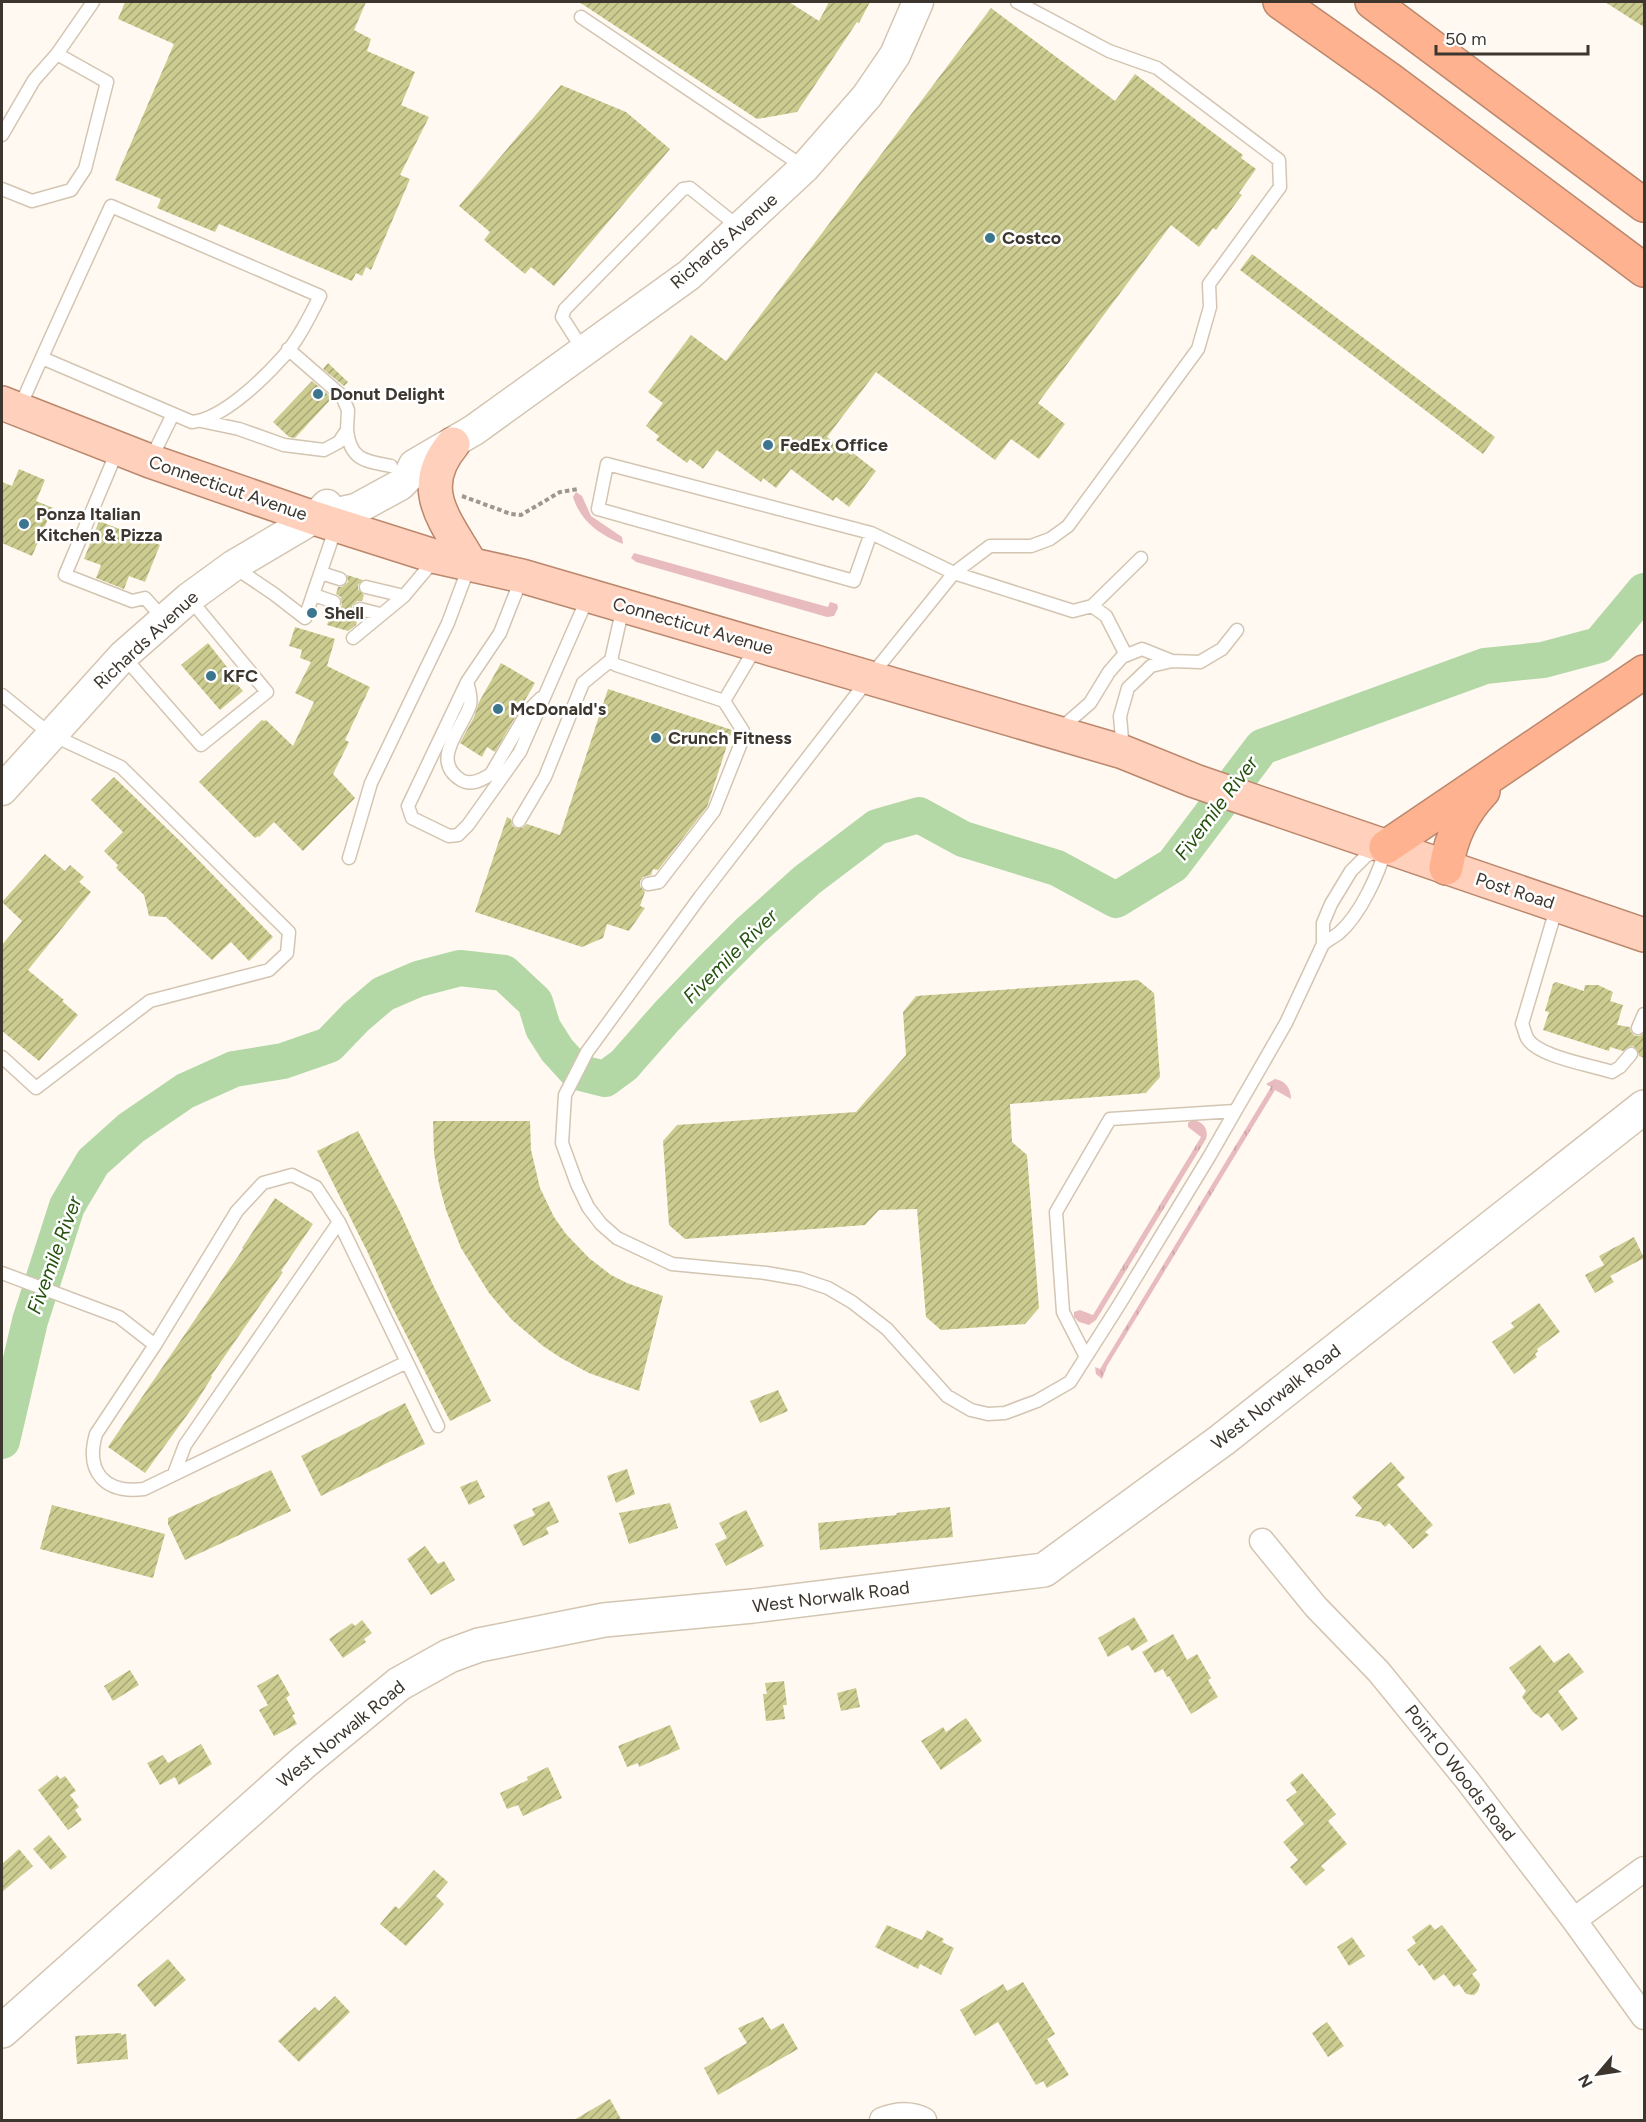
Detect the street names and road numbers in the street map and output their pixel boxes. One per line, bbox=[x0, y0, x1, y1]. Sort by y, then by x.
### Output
street label: Richards Avenue bbox=[666, 188, 782, 294]
street label: Connecticut Avenue bbox=[146, 451, 310, 525]
street label: Richards Avenue bbox=[89, 586, 203, 694]
street label: Connecticut Avenue bbox=[610, 593, 776, 659]
street label: Post Road bbox=[1473, 868, 1557, 914]
street label: West Norwalk Road bbox=[1207, 1340, 1345, 1454]
street label: West Norwalk Road bbox=[751, 1576, 911, 1618]
street label: West Norwalk Road bbox=[273, 1676, 409, 1792]
street label: Point O Woods Road bbox=[1400, 1701, 1520, 1845]

